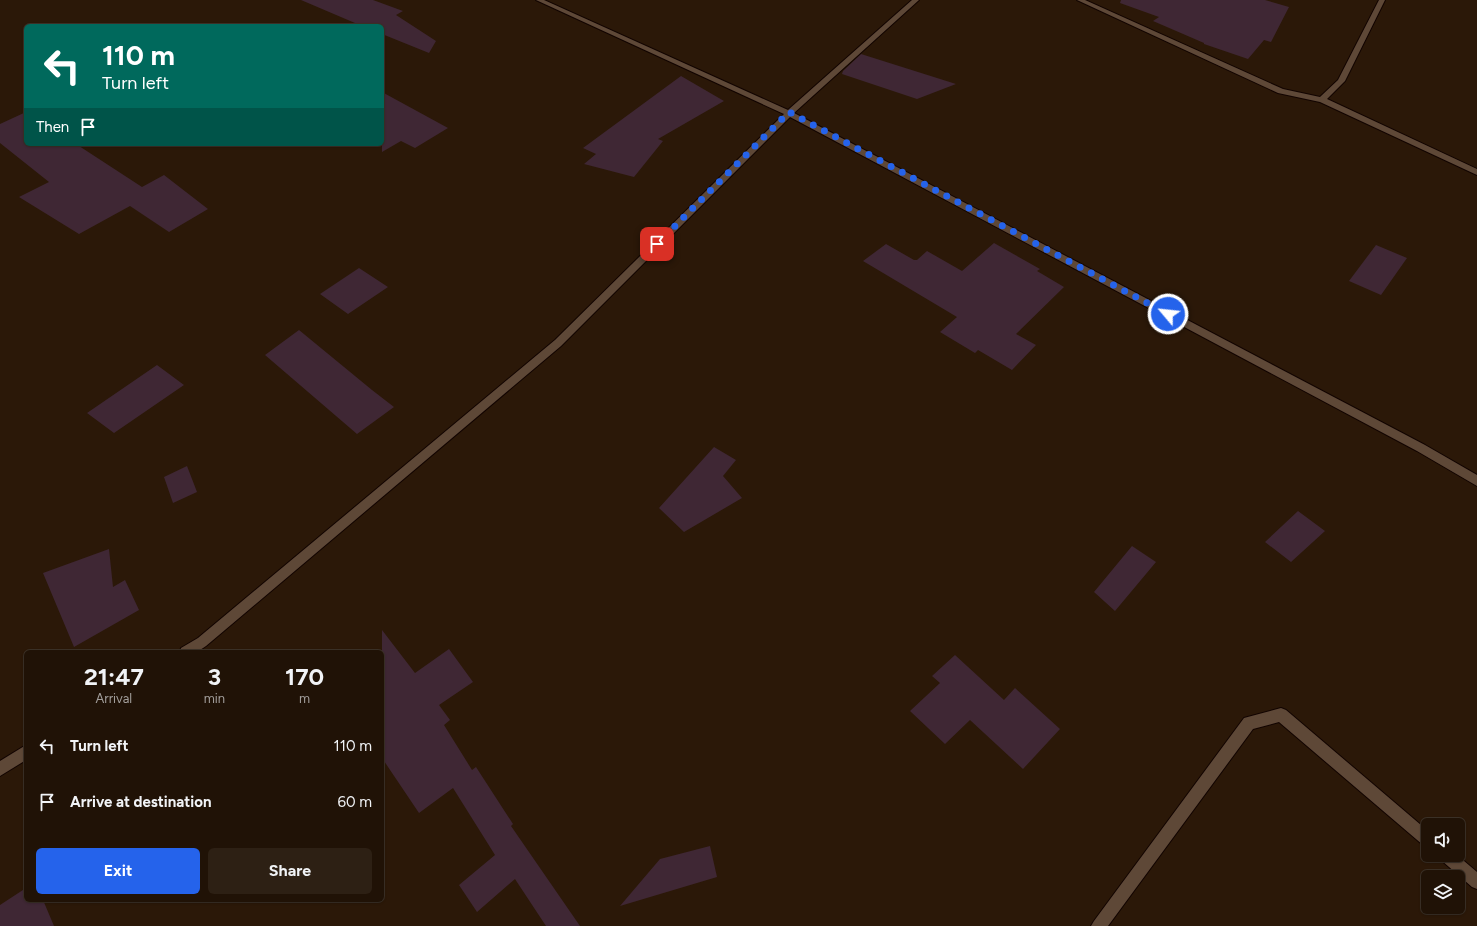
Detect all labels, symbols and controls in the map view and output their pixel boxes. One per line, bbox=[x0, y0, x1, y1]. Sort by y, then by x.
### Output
text: 110 m bbox=[102, 38, 175, 72]
icon: left bbox=[36, 40, 88, 92]
text: Turn left bbox=[102, 72, 169, 94]
icon: arrive bbox=[77, 116, 99, 138]
text: Then bbox=[36, 118, 69, 136]
pin bbox=[640, 227, 674, 261]
icon: arrive bbox=[646, 233, 668, 255]
position arrow bbox=[1147, 293, 1189, 335]
text: 21:47 bbox=[84, 662, 144, 691]
text: 3 bbox=[208, 662, 221, 691]
text: 170 bbox=[285, 662, 324, 691]
text: Arrival bbox=[95, 691, 132, 706]
text: min bbox=[204, 691, 225, 706]
text: m bbox=[299, 691, 310, 706]
icon: left bbox=[36, 735, 58, 757]
text: Turn left bbox=[70, 737, 128, 755]
text: 110 m bbox=[334, 737, 372, 755]
icon: arrive bbox=[36, 791, 58, 813]
text: Arrive at destination bbox=[70, 793, 211, 811]
text: 60 m bbox=[337, 793, 372, 811]
map controls bbox=[1421, 818, 1465, 914]
button: sound bbox=[1421, 818, 1465, 862]
button: Exit bbox=[36, 848, 200, 894]
button: Share bbox=[208, 848, 372, 894]
button: layers bbox=[1421, 870, 1465, 914]

